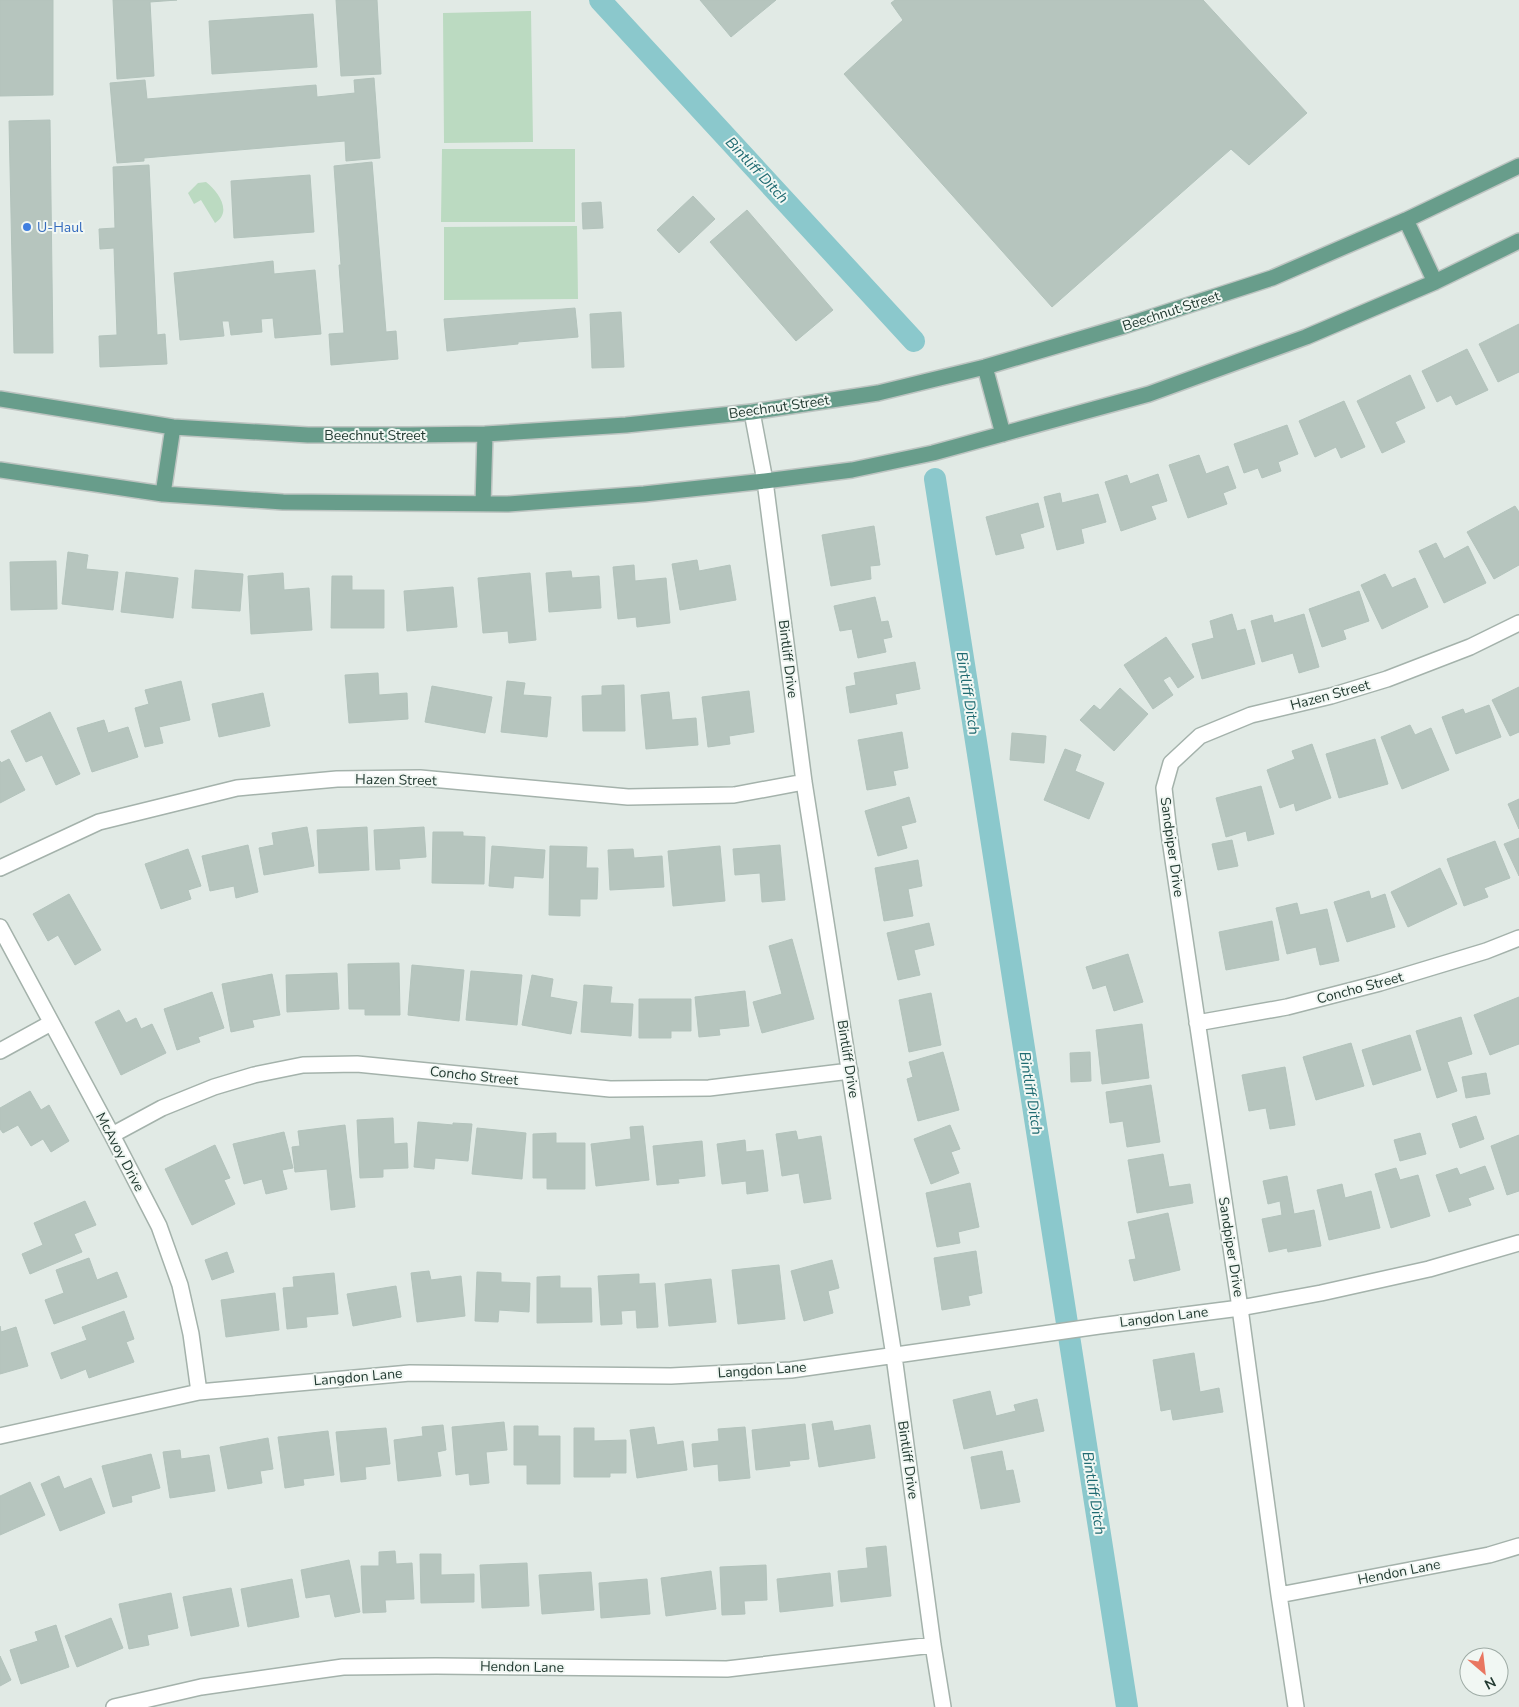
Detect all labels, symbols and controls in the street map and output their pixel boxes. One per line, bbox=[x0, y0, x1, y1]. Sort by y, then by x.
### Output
water label: Bintliff Ditch bbox=[721, 132, 793, 208]
place label: U-Haul bbox=[37, 218, 84, 237]
marker: U-Haul bbox=[21, 221, 33, 233]
street label: Beechnut Street bbox=[1120, 286, 1222, 336]
street label: Beechnut Street bbox=[728, 391, 831, 423]
street label: Beechnut Street bbox=[324, 426, 426, 445]
street label: Bintliff Drive bbox=[774, 619, 802, 699]
water label: Bintliff Ditch bbox=[952, 650, 984, 736]
street label: Hazen Street bbox=[1288, 675, 1372, 715]
street label: Hazen Street bbox=[355, 770, 437, 790]
street label: Sandpiper Drive bbox=[1156, 796, 1188, 898]
street label: Concho Street bbox=[1315, 967, 1405, 1009]
street label: Bintliff Drive bbox=[832, 1019, 864, 1099]
water label: Bintliff Ditch bbox=[1015, 1050, 1047, 1136]
street label: Concho Street bbox=[429, 1062, 519, 1090]
street label: McAvoy Drive bbox=[91, 1109, 149, 1195]
street label: Sandpiper Drive bbox=[1214, 1196, 1248, 1298]
street label: Langdon Lane bbox=[1119, 1302, 1209, 1332]
street label: Langdon Lane bbox=[717, 1357, 807, 1383]
street label: Langdon Lane bbox=[313, 1364, 403, 1390]
street label: Bintliff Drive bbox=[893, 1420, 923, 1500]
water label: Bintliff Ditch bbox=[1078, 1450, 1110, 1536]
street label: Hendon Lane bbox=[1356, 1555, 1442, 1589]
north arrow bbox=[1459, 1647, 1509, 1697]
street label: Hendon Lane bbox=[480, 1657, 564, 1677]
text: N bbox=[1481, 1672, 1499, 1694]

